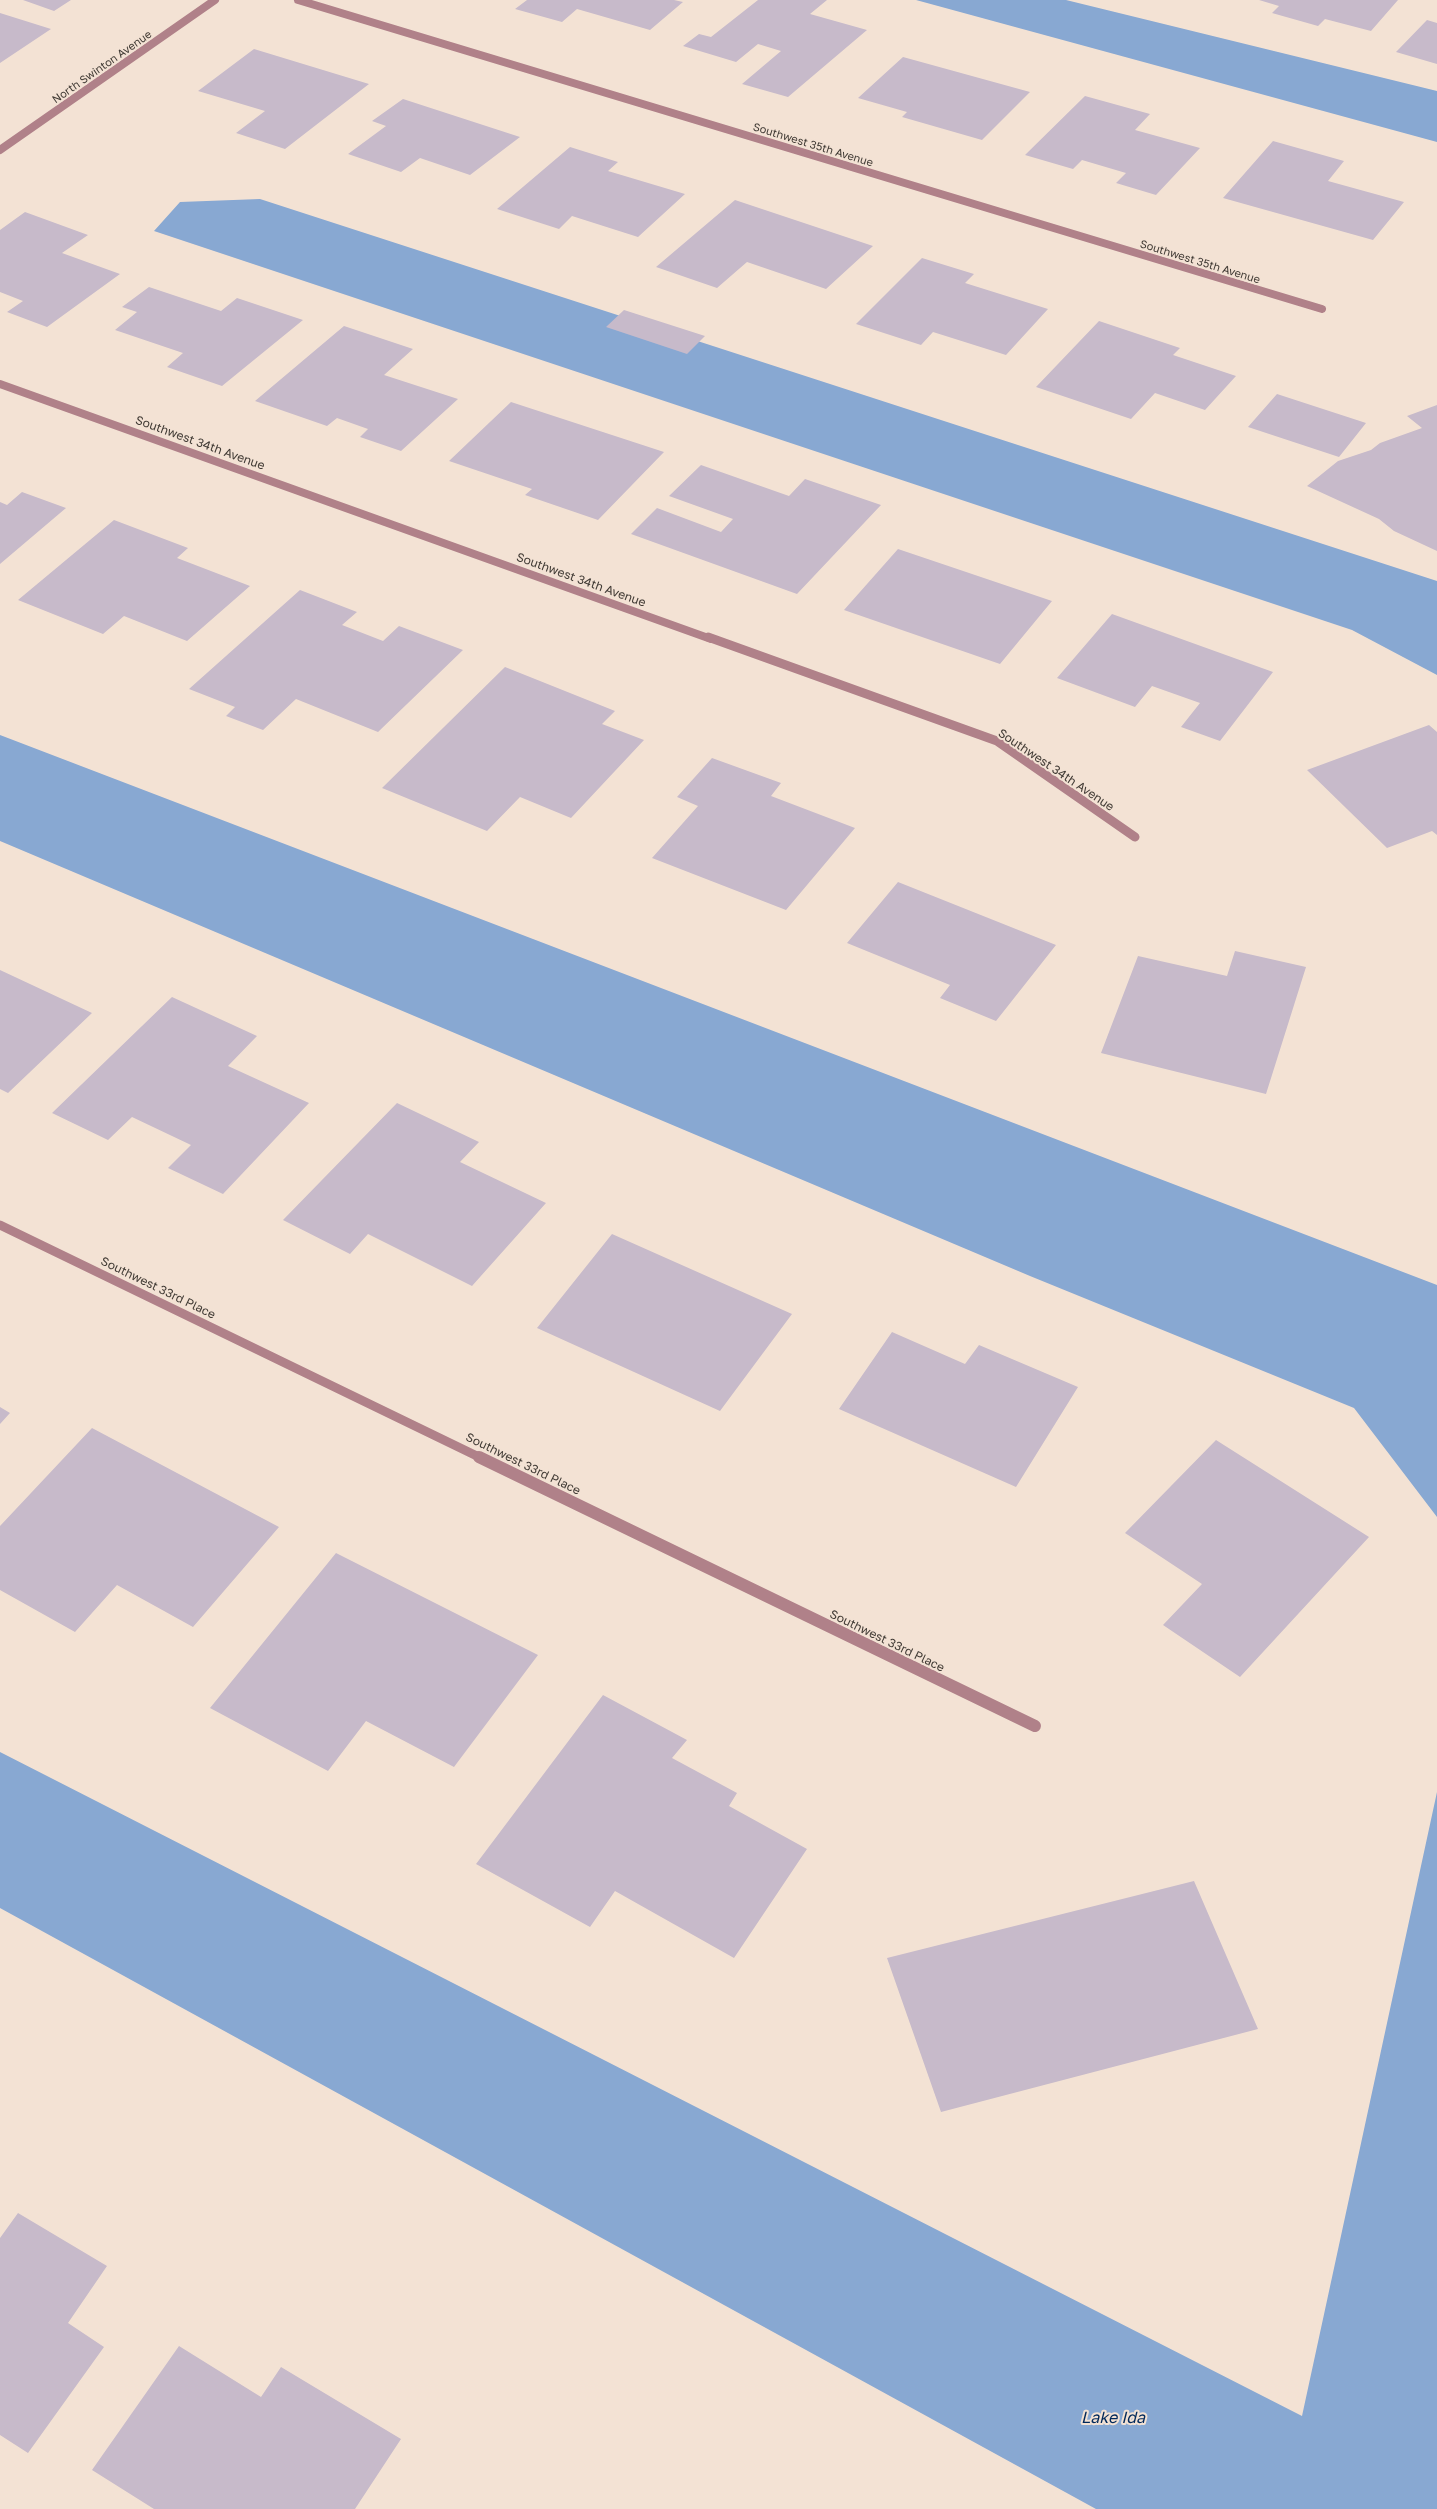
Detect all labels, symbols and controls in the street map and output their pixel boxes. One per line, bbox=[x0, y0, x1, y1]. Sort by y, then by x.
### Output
street label: North Swinton Avenue bbox=[50, 28, 154, 106]
street label: Southwest 35th Avenue bbox=[751, 120, 875, 170]
street label: Southwest 35th Avenue bbox=[1138, 237, 1262, 287]
street label: Southwest 34th Avenue bbox=[133, 413, 267, 473]
street label: Southwest 34th Avenue bbox=[514, 550, 648, 610]
street label: Southwest 34th Avenue bbox=[995, 726, 1117, 814]
street label: Southwest 33rd Place bbox=[98, 1254, 218, 1322]
street label: Southwest 33rd Place bbox=[463, 1430, 583, 1498]
street label: Southwest 33rd Place bbox=[827, 1607, 947, 1675]
water label: Lake Ida bbox=[1081, 2408, 1145, 2428]

